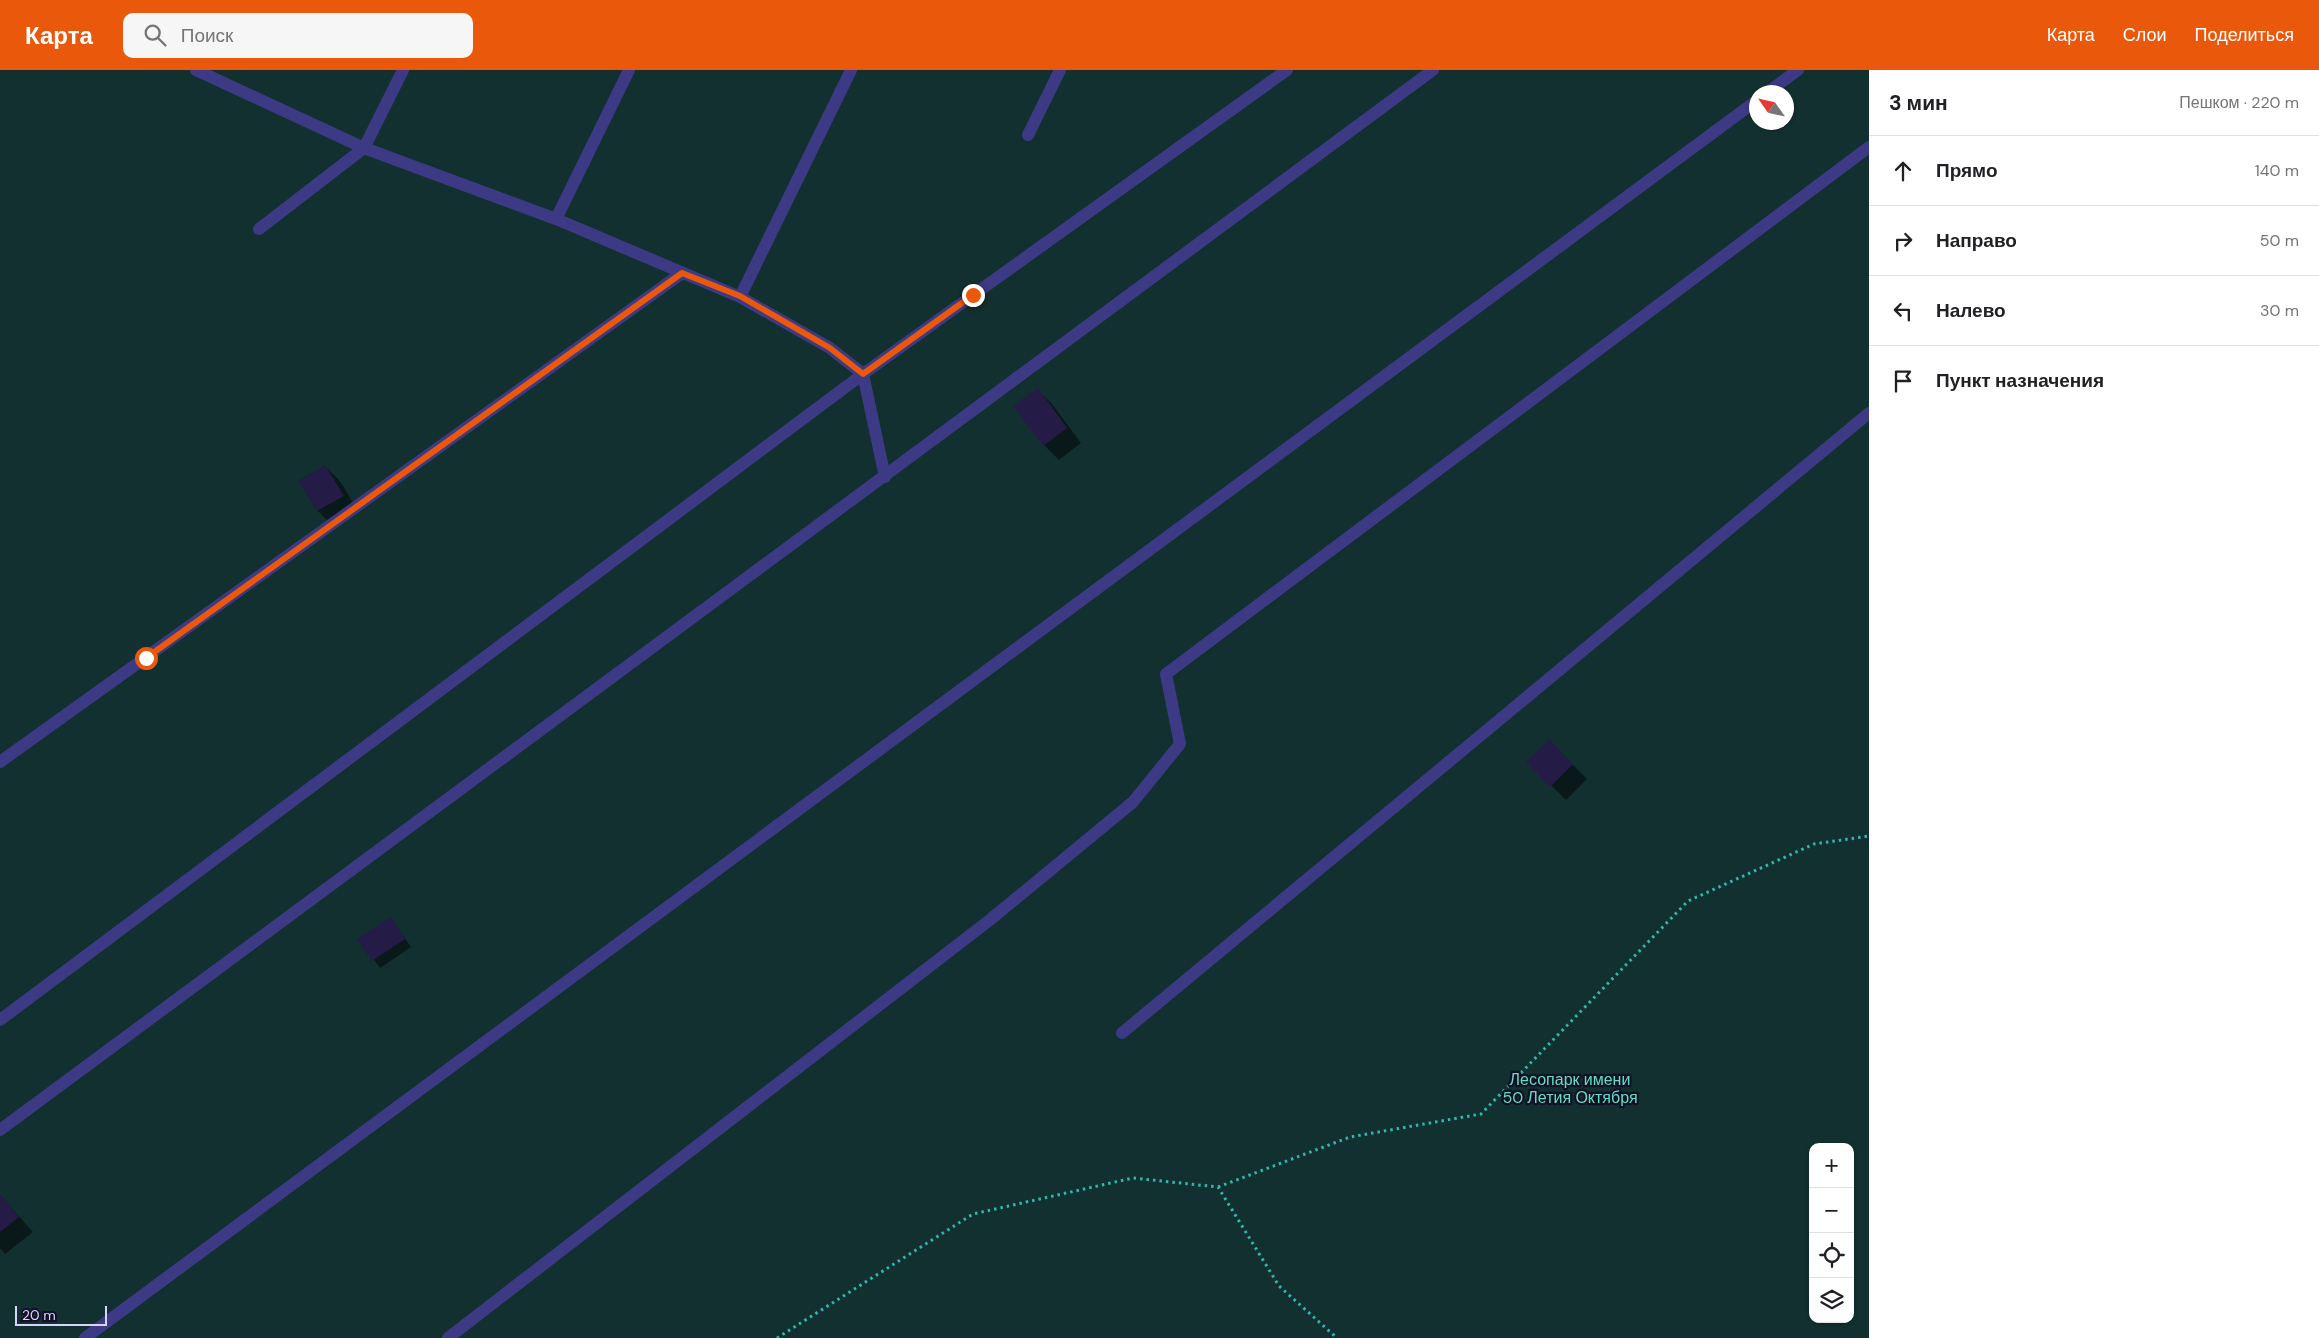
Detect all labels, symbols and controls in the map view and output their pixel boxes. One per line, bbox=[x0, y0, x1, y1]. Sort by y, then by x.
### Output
search box bbox=[123, 13, 473, 58]
text: Карта bbox=[25, 20, 93, 51]
icon: search bbox=[141, 21, 169, 49]
text: Поиск bbox=[181, 23, 233, 48]
text: Карта bbox=[2047, 23, 2095, 47]
text: Слои bbox=[2123, 23, 2167, 47]
text: Поделиться bbox=[2195, 23, 2294, 47]
north arrow bbox=[1749, 85, 1794, 130]
text: 3 мин bbox=[1889, 89, 1948, 117]
text: Пешком · 220 m bbox=[2179, 92, 2299, 113]
icon: ahead bbox=[1889, 157, 1917, 185]
text: Прямо bbox=[1936, 158, 1998, 183]
text: 140 m bbox=[2255, 160, 2299, 181]
icon: right bbox=[1889, 227, 1917, 255]
text: Направо bbox=[1936, 228, 2017, 253]
text: 50 m bbox=[2260, 230, 2299, 251]
route end bbox=[962, 284, 985, 307]
icon: left bbox=[1889, 297, 1917, 325]
text: Налево bbox=[1936, 298, 2006, 323]
text: 30 m bbox=[2260, 300, 2299, 321]
icon: arrive bbox=[1889, 367, 1917, 395]
text: Пункт назначения bbox=[1936, 368, 2104, 393]
route start bbox=[135, 647, 158, 670]
park label: Лесопарк имени 50 Летия Октября bbox=[1502, 1069, 1638, 1108]
map controls bbox=[1809, 1143, 1854, 1323]
button: + bbox=[1809, 1143, 1854, 1188]
button: − bbox=[1809, 1188, 1854, 1233]
button: locate bbox=[1809, 1233, 1854, 1278]
button: layers bbox=[1809, 1278, 1854, 1323]
scale bar bbox=[15, 1303, 108, 1326]
text: 20 m bbox=[22, 1306, 56, 1324]

